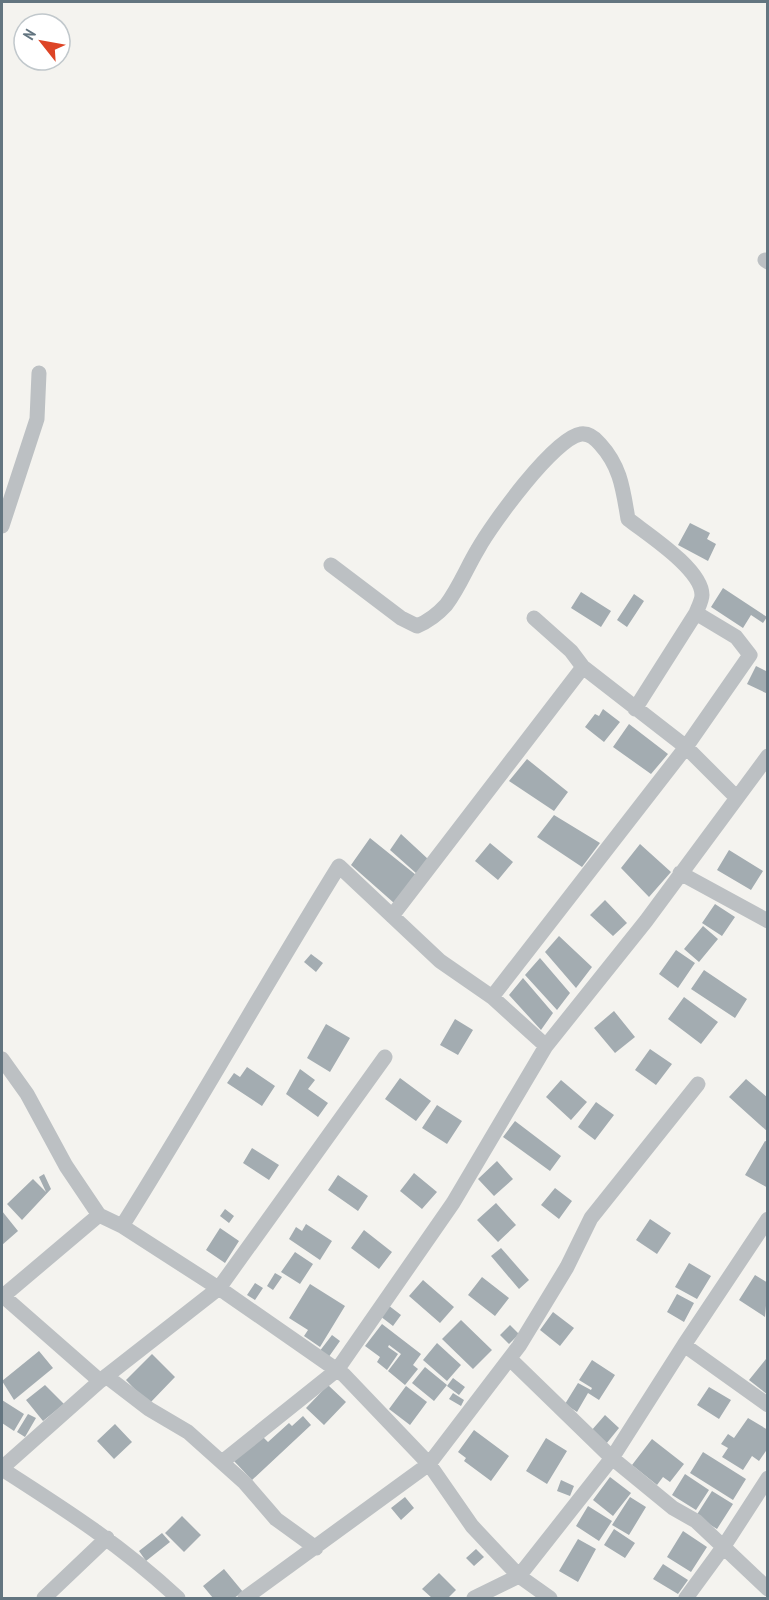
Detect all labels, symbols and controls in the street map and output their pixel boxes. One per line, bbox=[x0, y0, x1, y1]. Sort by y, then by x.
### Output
north arrow bbox=[12, 12, 72, 72]
text: N bbox=[18, 25, 40, 43]

